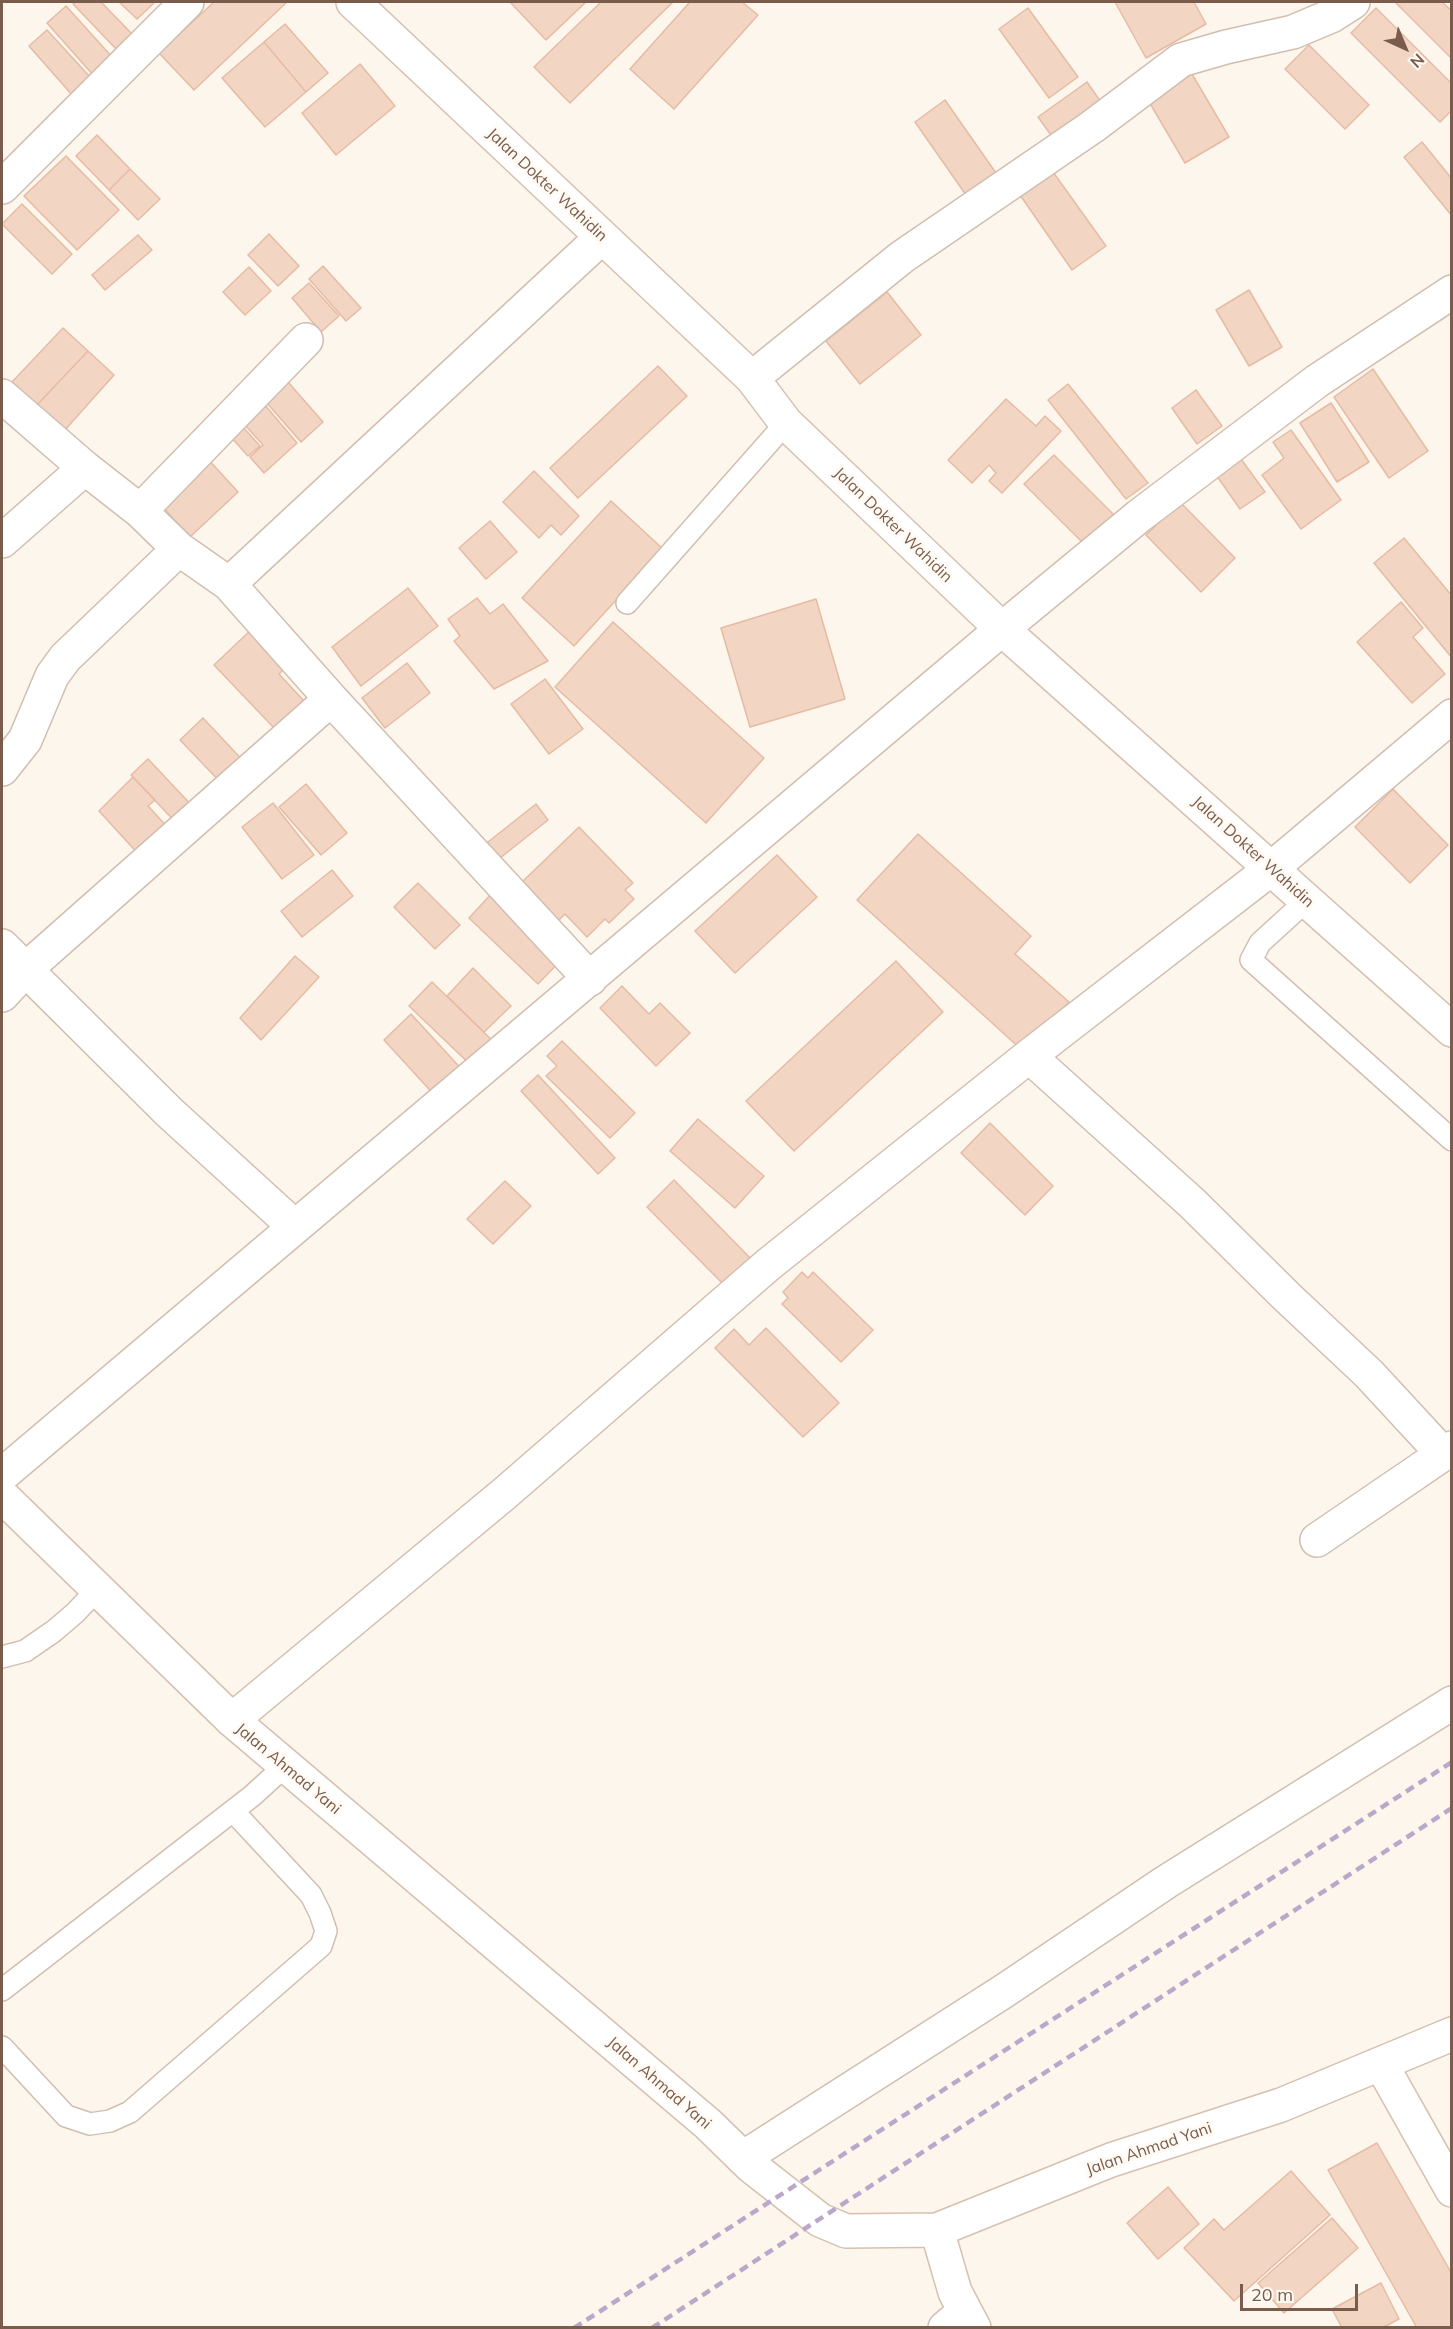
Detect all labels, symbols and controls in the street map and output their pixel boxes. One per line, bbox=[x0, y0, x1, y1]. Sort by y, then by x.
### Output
north arrow bbox=[1375, 18, 1435, 78]
text: N bbox=[1406, 50, 1429, 72]
street label: Jalan Dokter Wahidin bbox=[483, 124, 611, 246]
street label: Jalan Dokter Wahidin bbox=[830, 463, 956, 587]
street label: Jalan Dokter Wahidin bbox=[1188, 792, 1318, 912]
street label: Jalan Ahmad Yani bbox=[231, 1719, 345, 1819]
street label: Jalan Ahmad Yani bbox=[603, 2033, 715, 2133]
street label: Jalan Ahmad Yani bbox=[1084, 2118, 1214, 2180]
scale bar bbox=[1243, 2272, 1362, 2310]
text: 20 m bbox=[1251, 2283, 1293, 2306]

